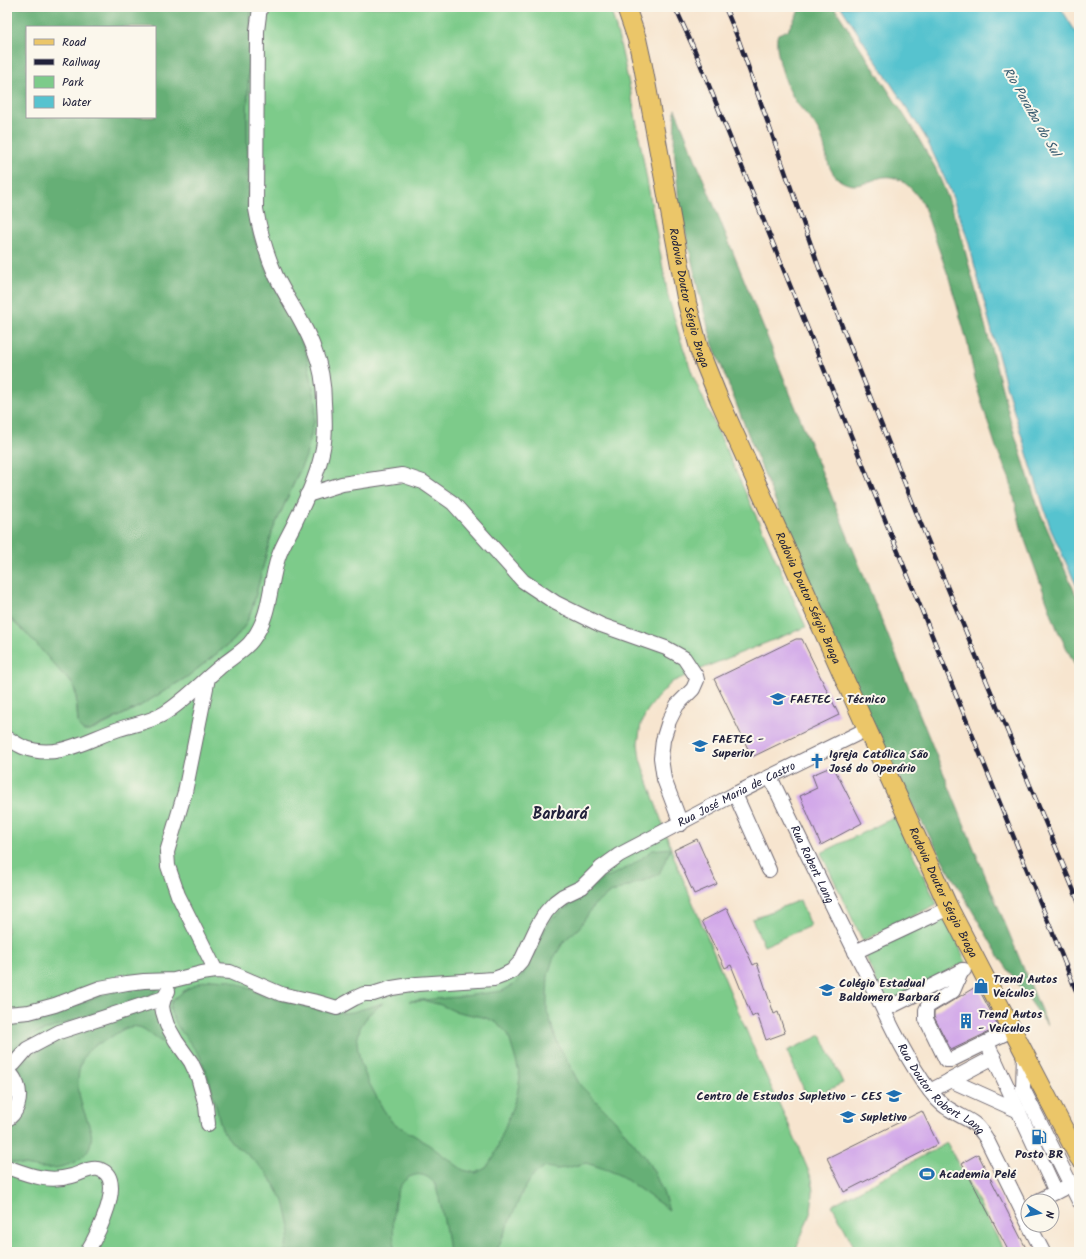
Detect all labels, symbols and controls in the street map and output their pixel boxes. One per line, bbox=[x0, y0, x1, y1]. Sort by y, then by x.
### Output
legend bbox=[26, 26, 156, 118]
text: Road bbox=[62, 33, 87, 52]
text: Railway bbox=[62, 53, 100, 72]
water label: Rio Paraíba do Sul bbox=[997, 63, 1067, 163]
text: Park bbox=[62, 73, 84, 92]
text: Water bbox=[62, 93, 92, 112]
street label: Rodovia Doutor Sérgio Braga bbox=[664, 226, 715, 371]
street label: Rodovia Doutor Sérgio Braga bbox=[770, 529, 846, 668]
school or university icon: FAETEC - Técnico bbox=[769, 690, 787, 708]
place label: FAETEC - Técnico bbox=[790, 690, 886, 709]
place label: FAETEC - Superior bbox=[712, 730, 764, 763]
school or university icon: FAETEC - Superior bbox=[691, 737, 709, 755]
place label: Igreja Católica São José do Operário bbox=[829, 745, 929, 778]
church icon: Igreja Católica São José do Operário bbox=[808, 752, 826, 770]
street label: Rua José Maria de Castro bbox=[674, 756, 799, 832]
district label: Barbará bbox=[532, 802, 589, 827]
street label: Rua Robert Lang bbox=[785, 822, 840, 907]
street label: Rodovia Doutor Sérgio Braga bbox=[904, 824, 983, 962]
place label: Trend Autos Veículos bbox=[993, 970, 1058, 1003]
place label: Colégio Estadual Baldomero Barbará bbox=[839, 974, 941, 1007]
shop icon: Trend Autos Veículos bbox=[972, 977, 990, 995]
school or university icon: Colégio Estadual Baldomero Barbará bbox=[818, 981, 836, 999]
place label: Trend Autos - Veículos bbox=[978, 1005, 1043, 1038]
building icon: Trend Autos - Veículos bbox=[957, 1012, 975, 1030]
street label: Rua Doutor Robert Lang bbox=[892, 1040, 990, 1139]
place label: Centro de Estudos Supletivo - CES bbox=[696, 1087, 882, 1106]
school or university icon: Centro de Estudos Supletivo - CES bbox=[885, 1087, 903, 1105]
school or university icon: Supletivo bbox=[839, 1108, 857, 1126]
place label: Supletivo bbox=[860, 1108, 908, 1127]
fuel station icon: Posto BR bbox=[1030, 1128, 1048, 1146]
place label: Posto BR bbox=[1015, 1145, 1063, 1164]
sports icon: Academia Pelé bbox=[918, 1165, 936, 1183]
place label: Academia Pelé bbox=[939, 1165, 1016, 1184]
north arrow bbox=[1020, 1193, 1060, 1233]
text: N bbox=[1039, 1210, 1058, 1219]

